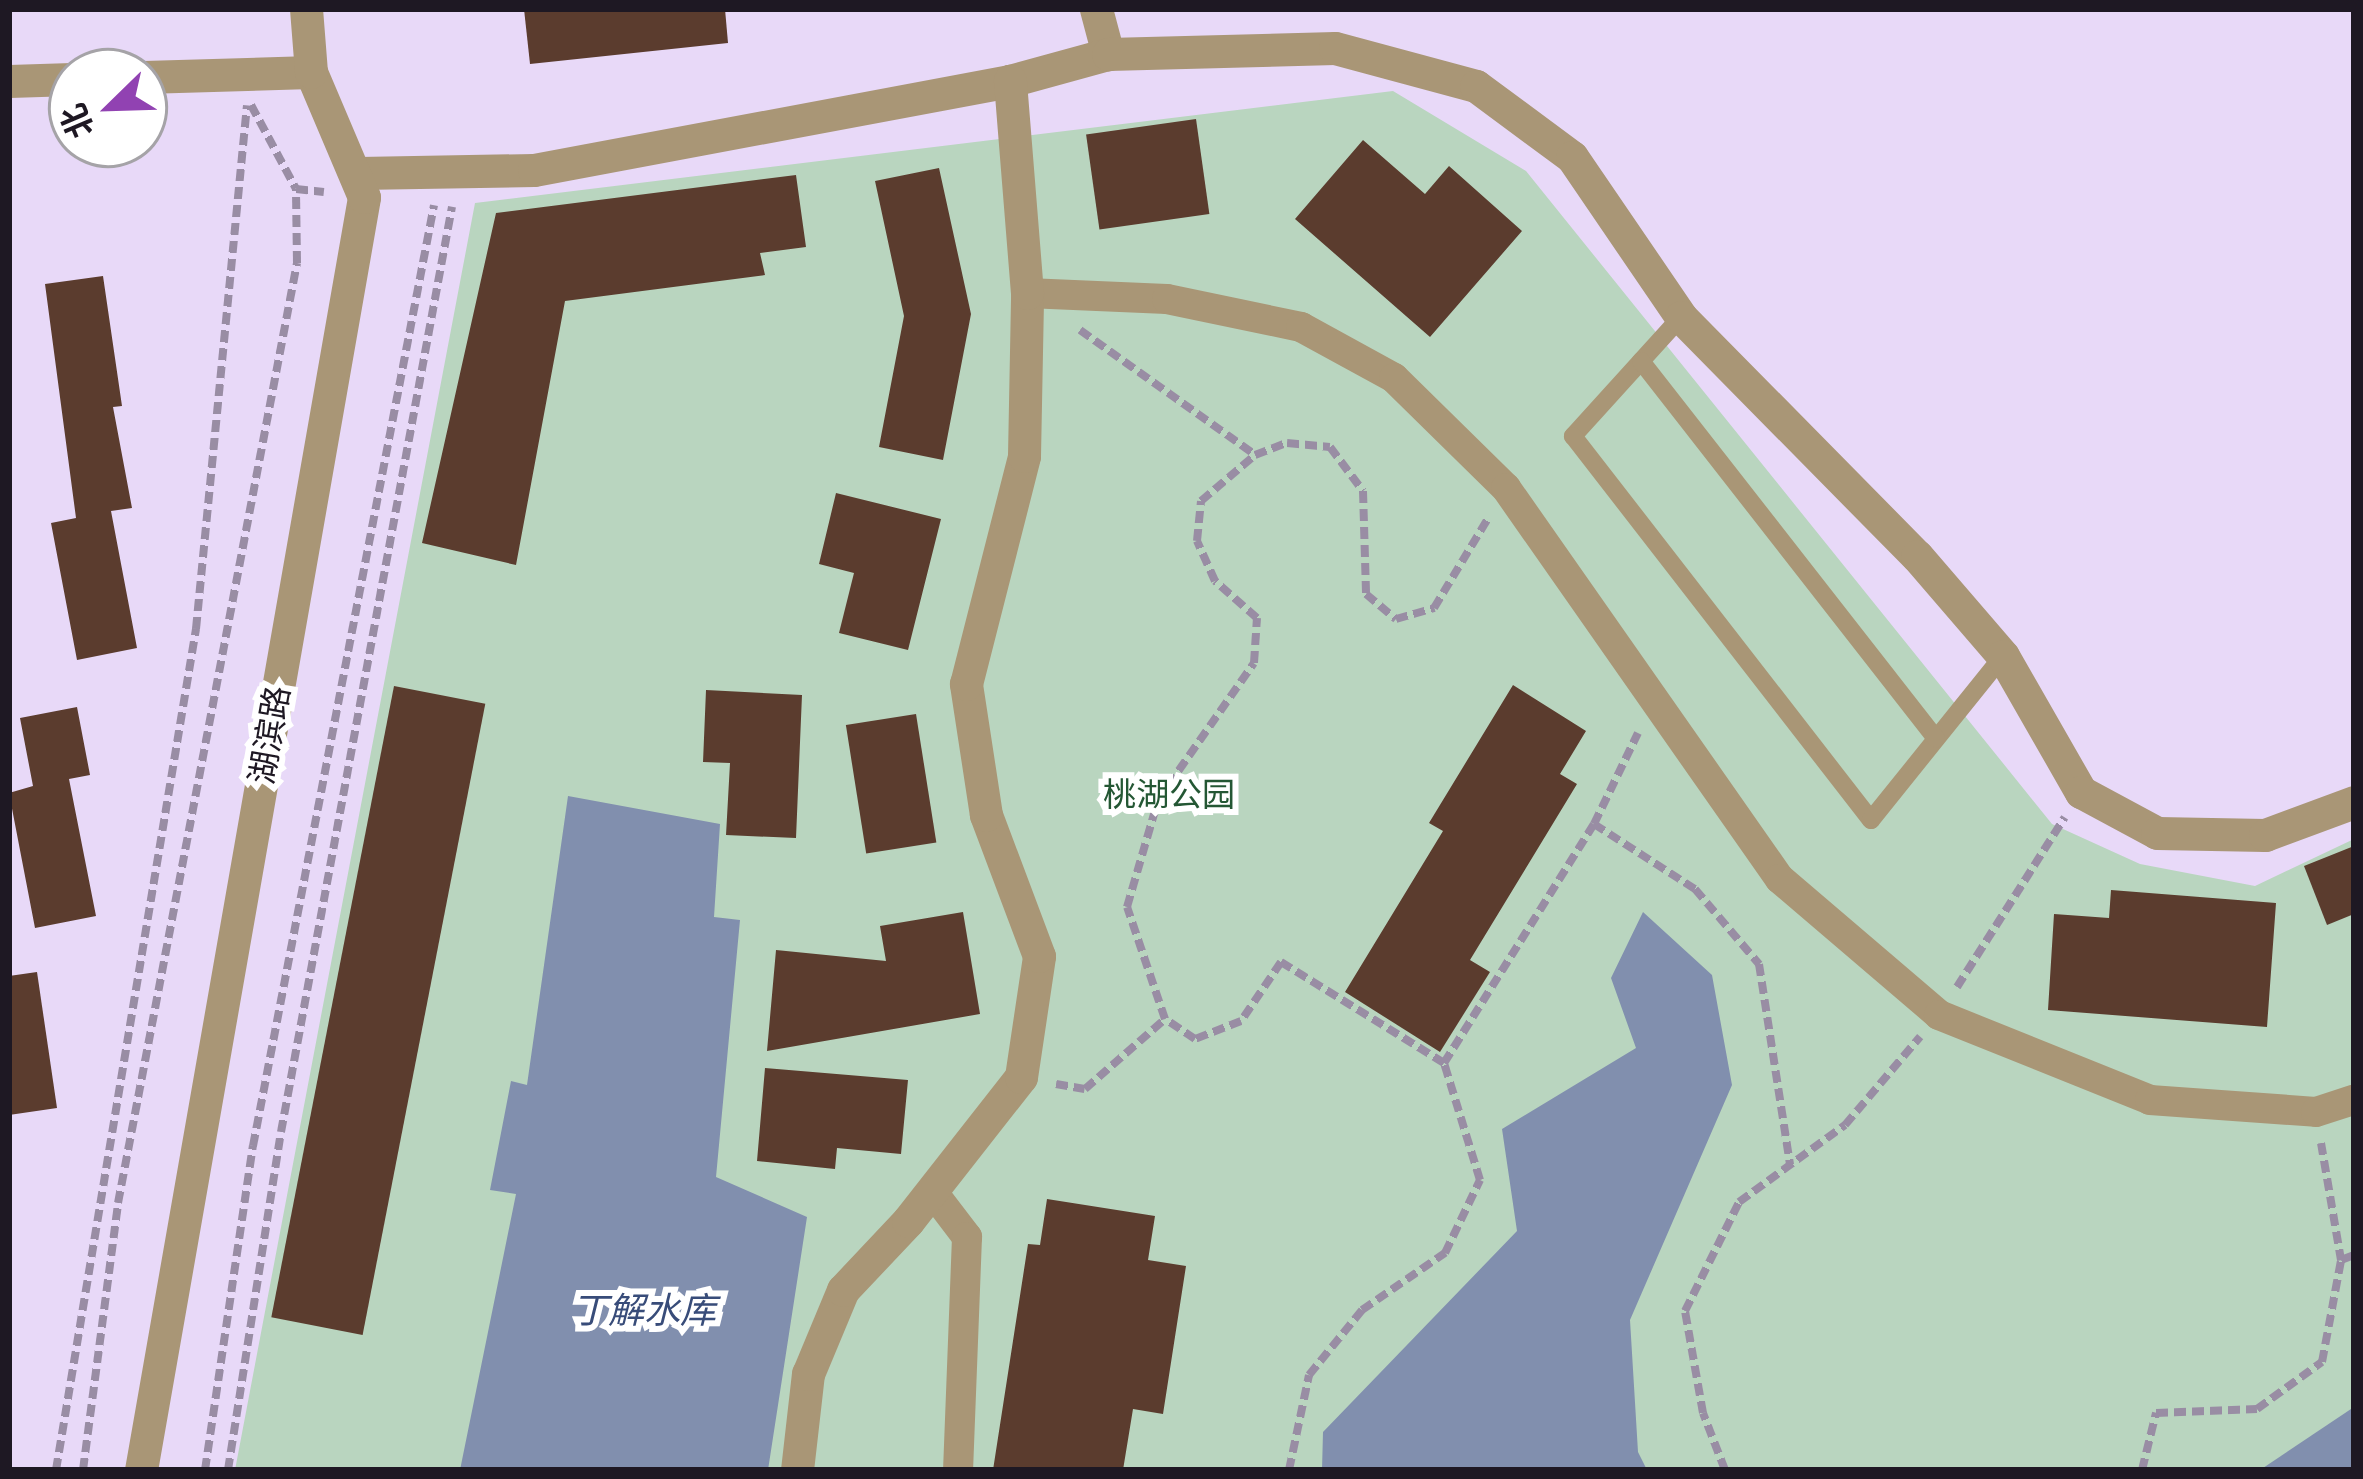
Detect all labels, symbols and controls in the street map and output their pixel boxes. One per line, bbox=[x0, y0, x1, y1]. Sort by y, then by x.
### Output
north arrow bbox=[48, 48, 168, 168]
text: 北 bbox=[53, 98, 102, 144]
street label: 湖滨路 bbox=[242, 683, 298, 787]
park label: 桃湖公园 bbox=[1103, 775, 1235, 815]
water label: 丁解水库 bbox=[572, 1290, 716, 1334]

